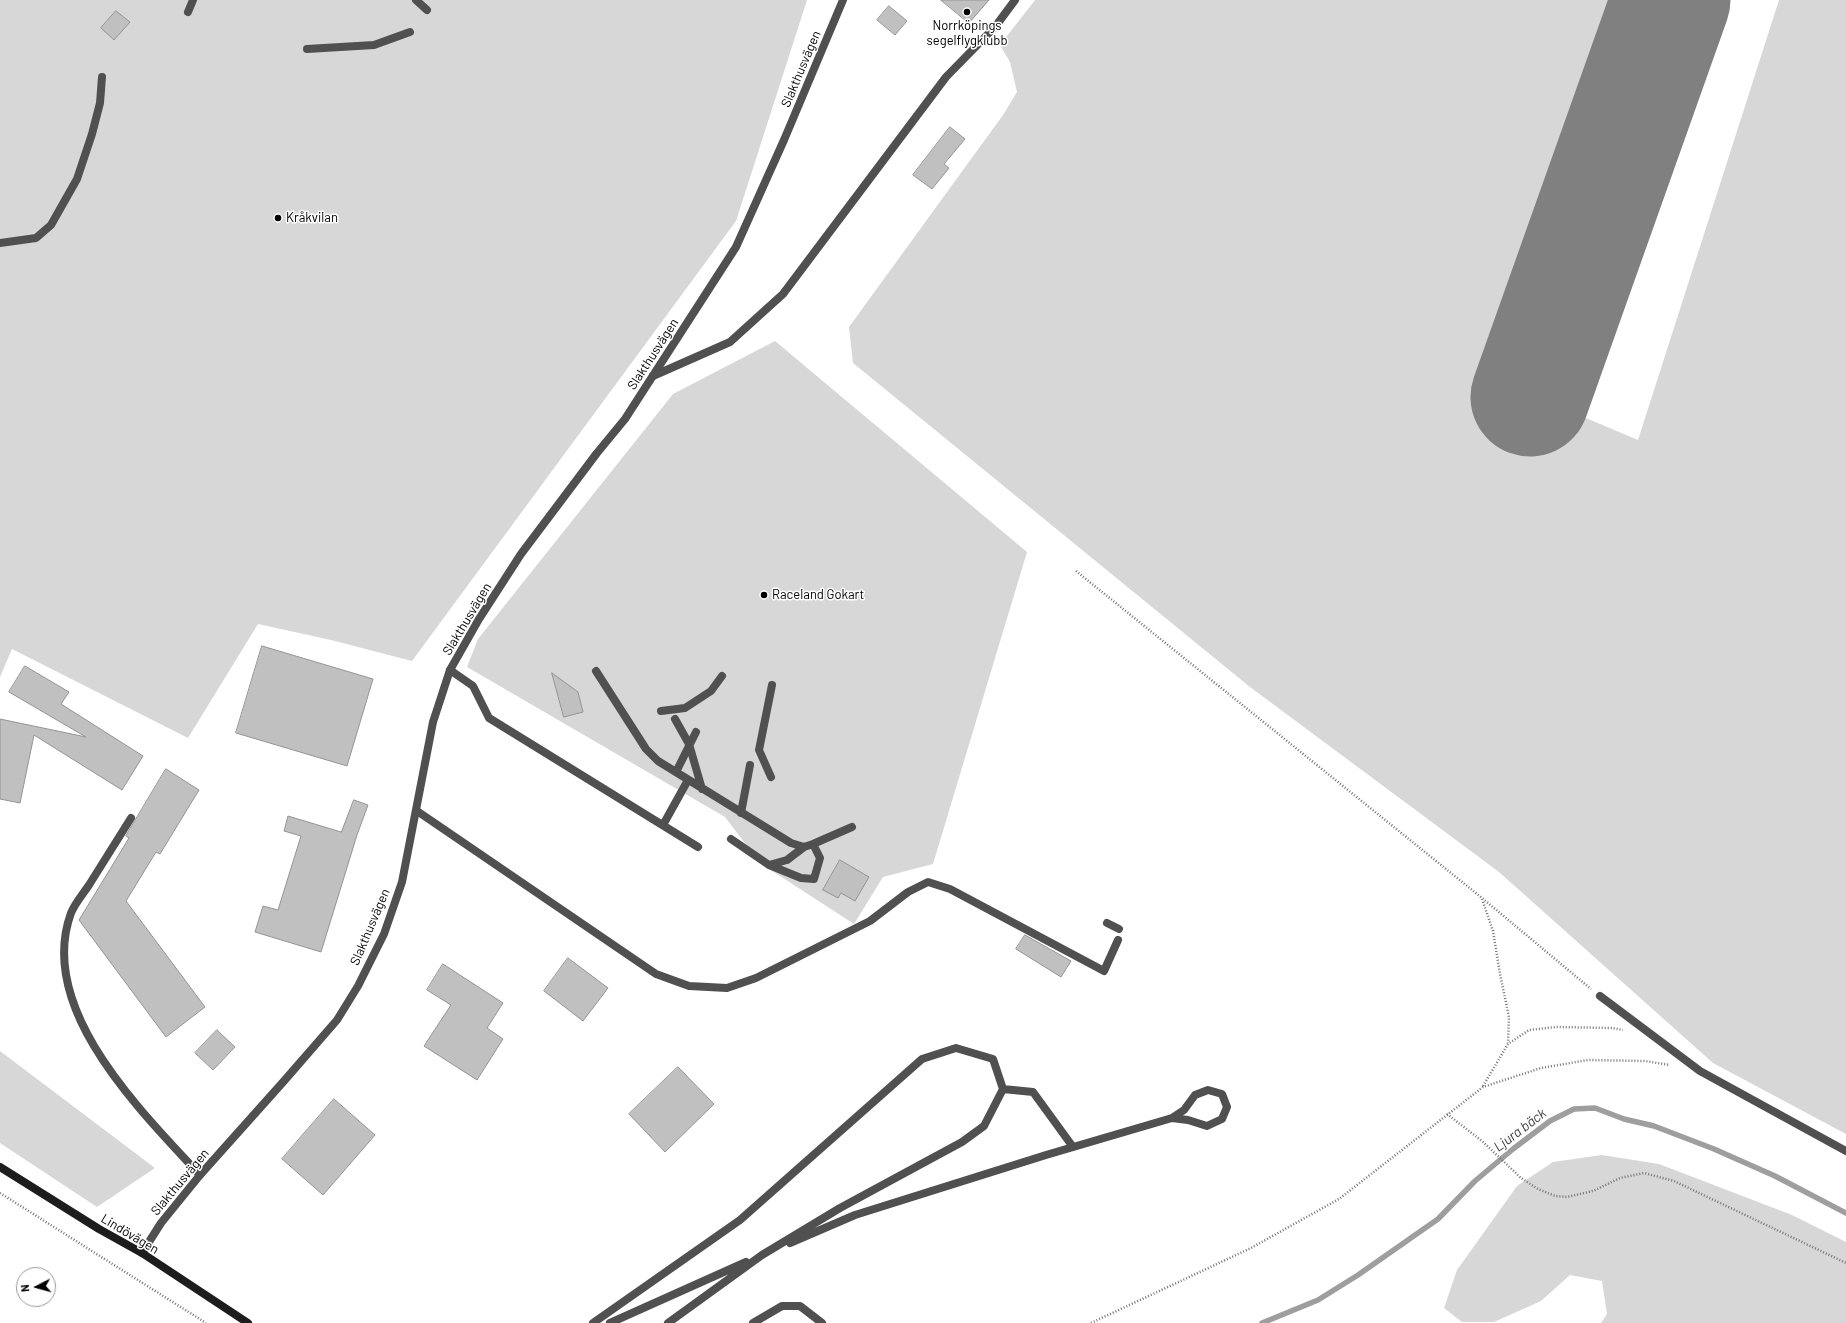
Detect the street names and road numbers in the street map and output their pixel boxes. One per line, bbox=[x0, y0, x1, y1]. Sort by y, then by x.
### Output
street label: Slakthusvägen bbox=[778, 28, 824, 110]
street label: Slakthusvägen bbox=[624, 315, 682, 393]
street label: Slakthusvägen bbox=[439, 580, 495, 658]
street label: Slakthusvägen bbox=[347, 886, 393, 968]
street label: Slakthusvägen bbox=[148, 1146, 212, 1218]
street label: Lindövägen bbox=[98, 1211, 162, 1257]

